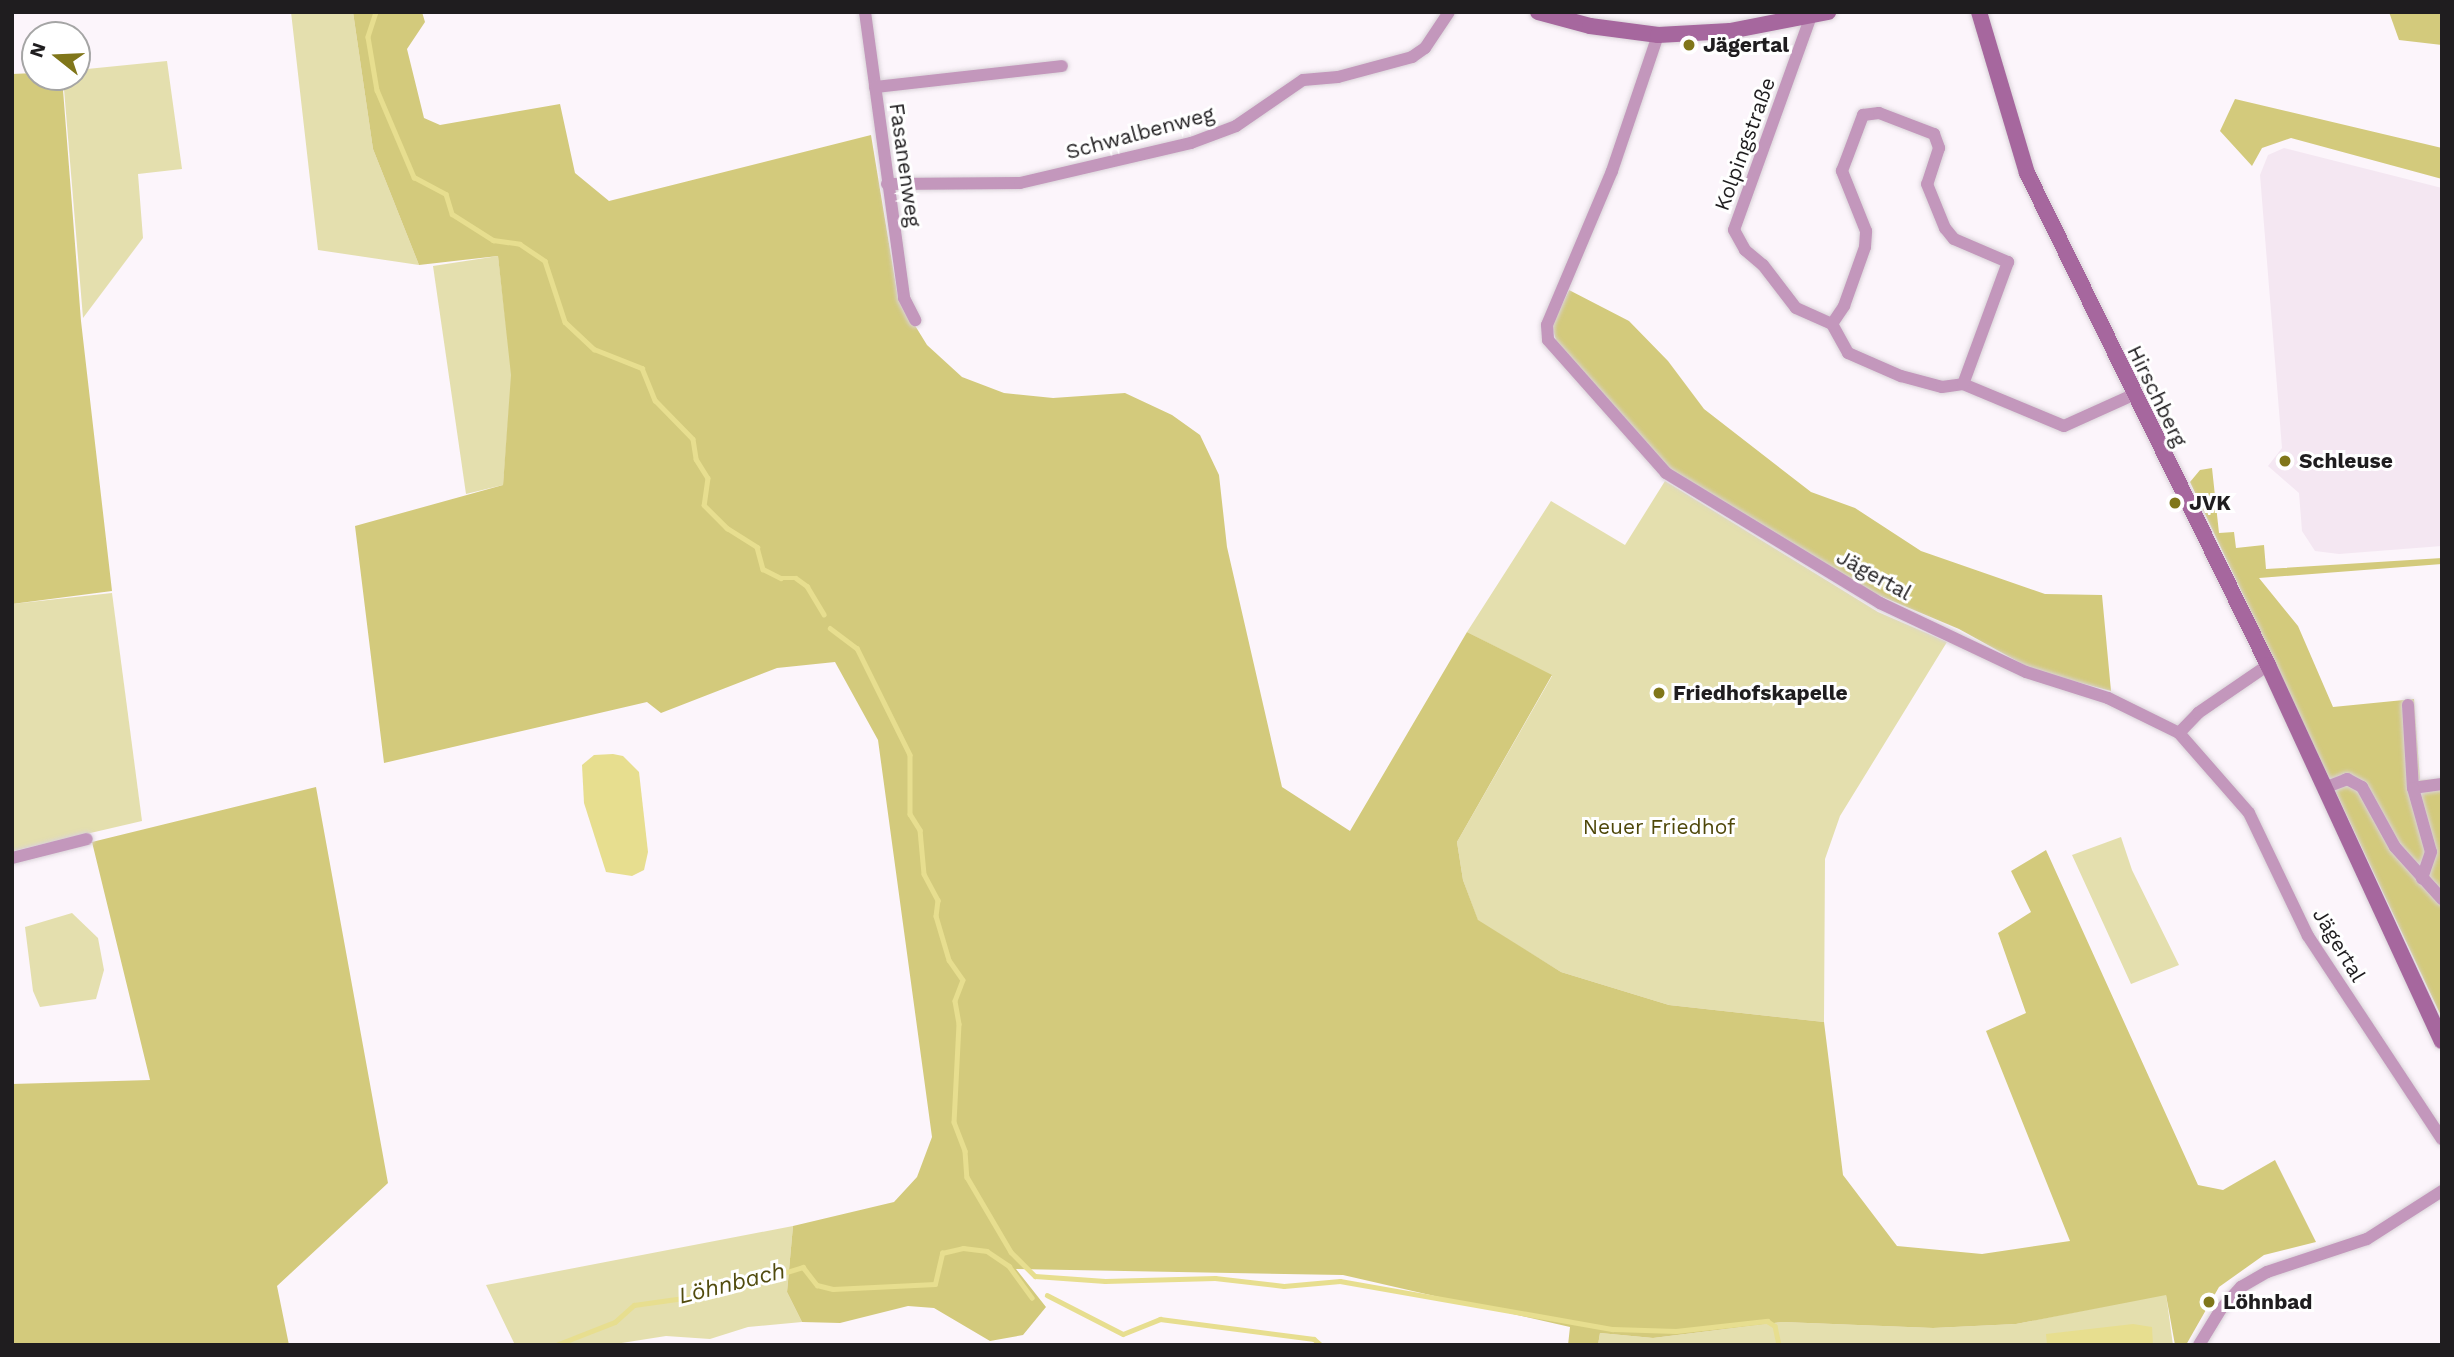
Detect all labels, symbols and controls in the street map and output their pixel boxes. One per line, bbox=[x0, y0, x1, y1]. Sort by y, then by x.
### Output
north arrow bbox=[21, 21, 91, 91]
place label: Jägertal bbox=[1703, 32, 1789, 58]
marker: Jägertal bbox=[1681, 37, 1697, 53]
text: N bbox=[24, 40, 51, 60]
street label: Kolpingstraße bbox=[1709, 74, 1781, 214]
street label: Fasanenweg bbox=[884, 101, 926, 229]
street label: Schwalbenweg bbox=[1063, 101, 1217, 165]
street label: Hirschberg bbox=[2122, 341, 2192, 451]
place label: Schleuse bbox=[2299, 448, 2393, 474]
marker: Schleuse bbox=[2277, 453, 2293, 469]
place label: JVK bbox=[2189, 490, 2231, 516]
marker: JVK bbox=[2167, 495, 2183, 511]
street label: Jägertal bbox=[1832, 544, 1916, 606]
place label: Friedhofskapelle bbox=[1673, 680, 1848, 706]
marker: Friedhofskapelle bbox=[1651, 685, 1667, 701]
park label: Neuer Friedhof bbox=[1582, 814, 1736, 840]
street label: Jägertal bbox=[2307, 903, 2371, 987]
water label: Löhnbach bbox=[676, 1257, 788, 1311]
place label: Löhnbad bbox=[2223, 1289, 2312, 1315]
marker: Löhnbad bbox=[2201, 1294, 2217, 1310]

